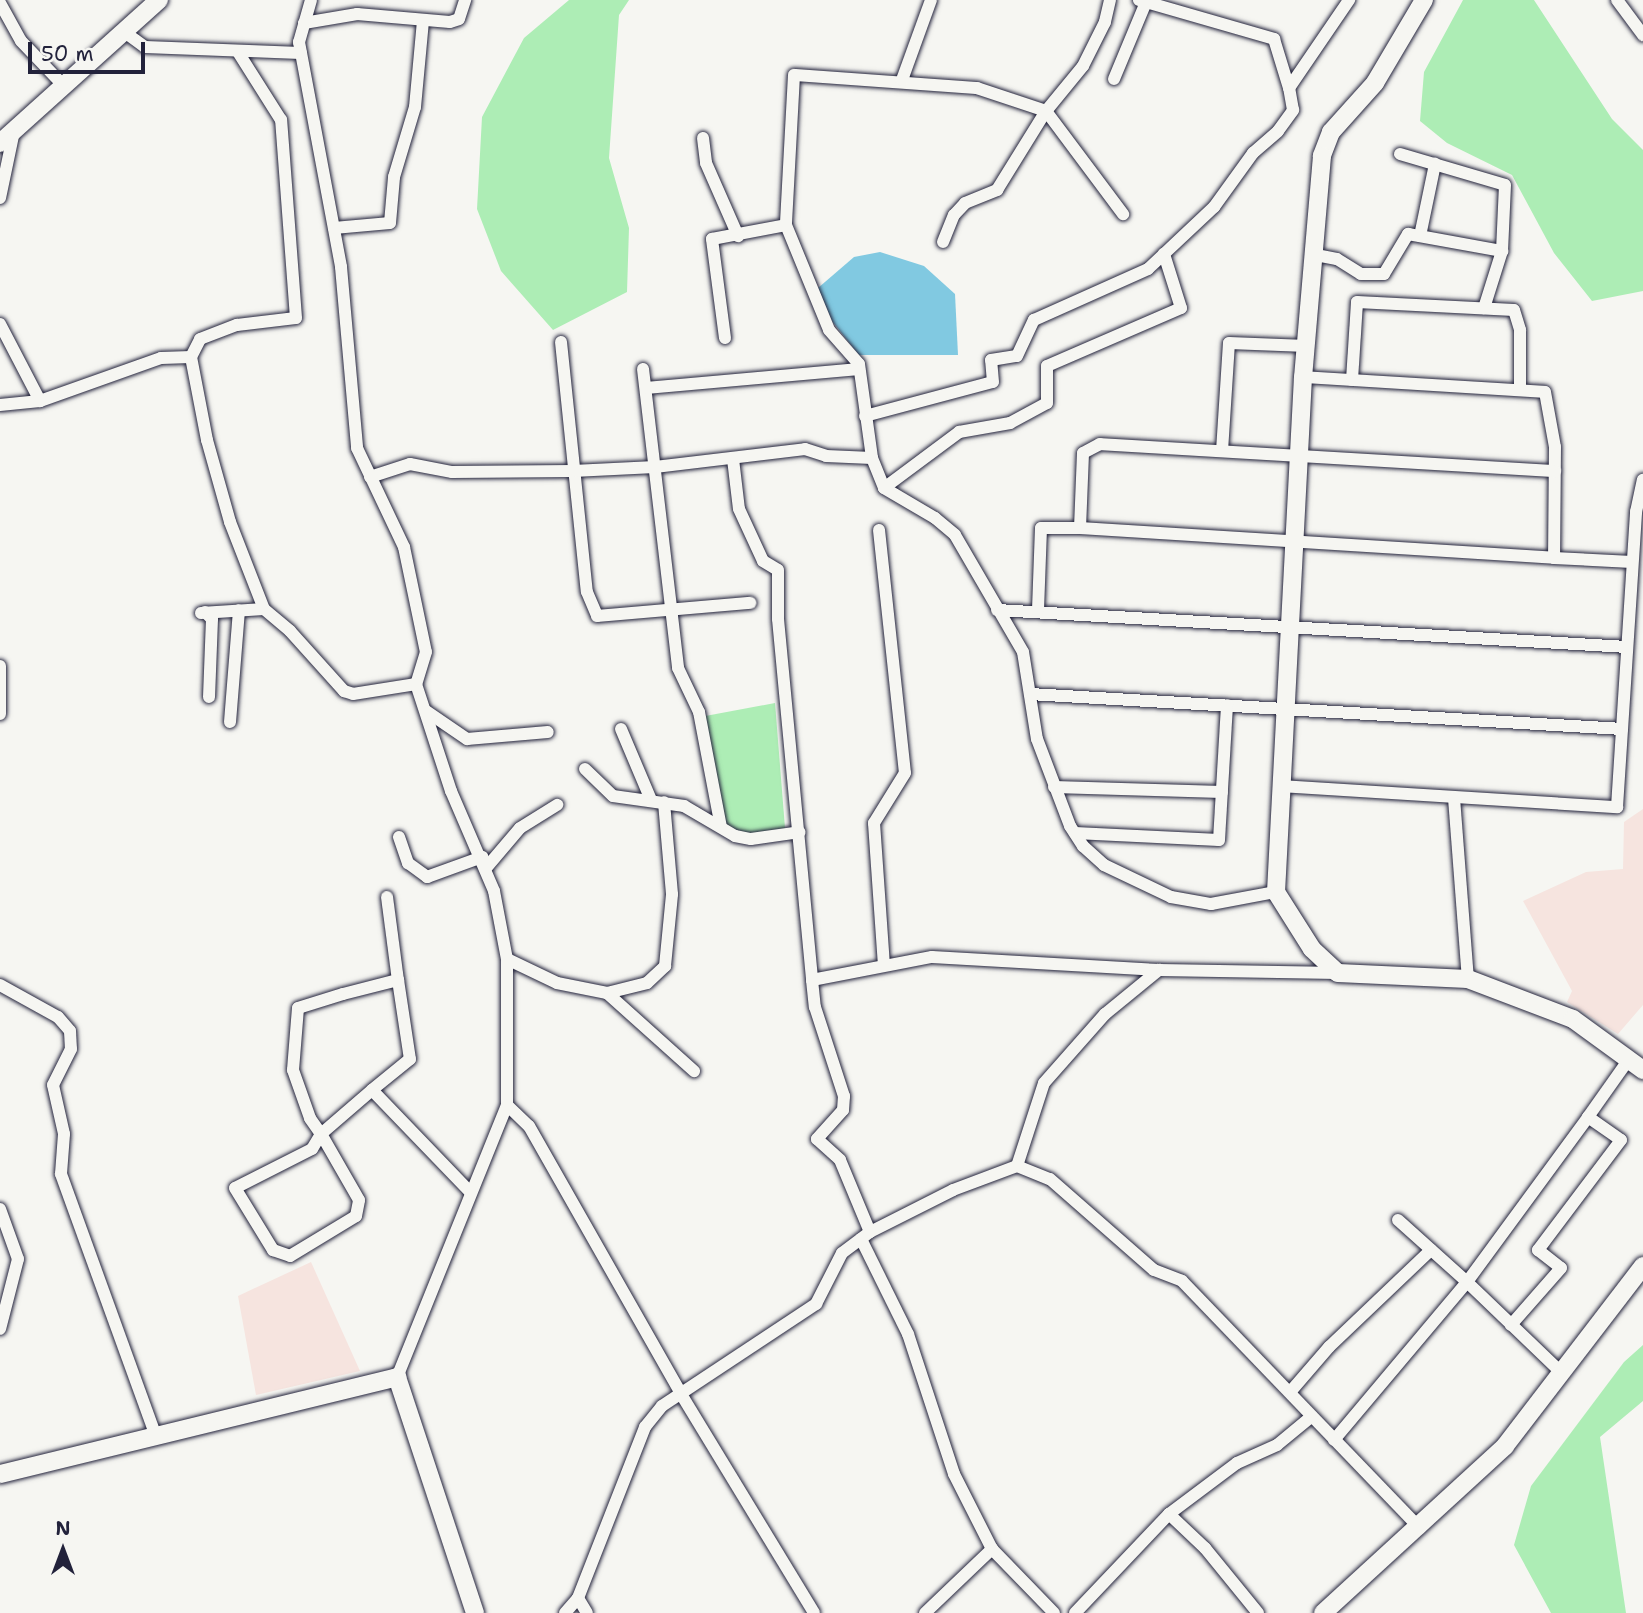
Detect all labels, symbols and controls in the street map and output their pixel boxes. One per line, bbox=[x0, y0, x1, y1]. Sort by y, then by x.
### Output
scale bar bbox=[32, 28, 149, 72]
text: 50 m bbox=[41, 40, 94, 68]
north arrow bbox=[28, 1515, 98, 1585]
text: N bbox=[55, 1516, 71, 1541]

